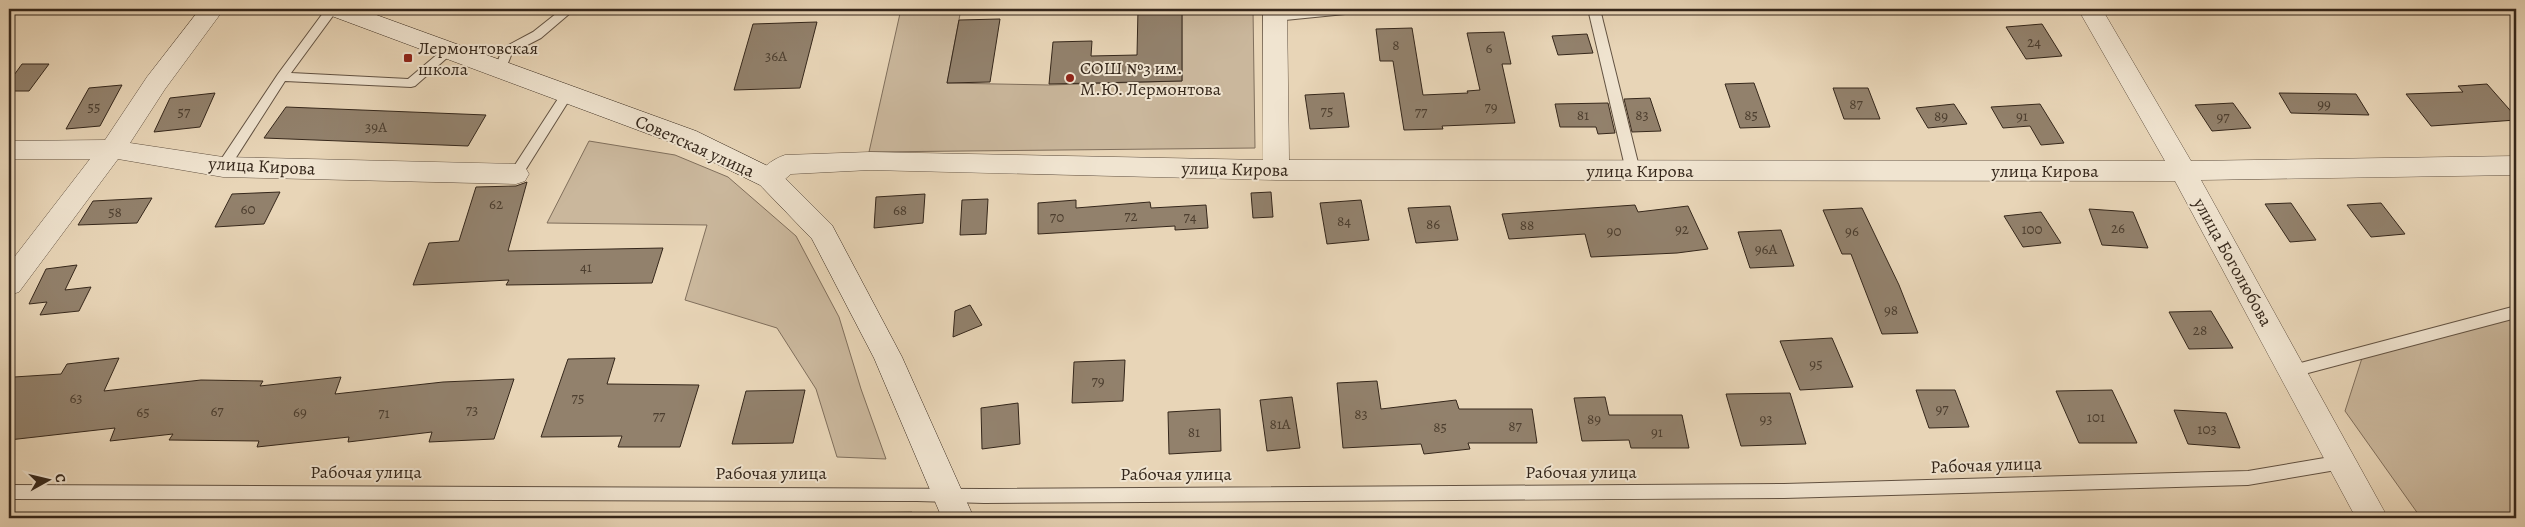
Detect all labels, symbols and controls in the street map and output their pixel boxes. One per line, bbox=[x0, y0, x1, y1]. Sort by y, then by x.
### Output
house number: 24 bbox=[2027, 32, 2041, 52]
house number: 8 bbox=[1392, 35, 1400, 55]
place label: Лермонтовская школа bbox=[418, 36, 538, 81]
house number: 6 bbox=[1486, 38, 1493, 58]
house number: 36А bbox=[765, 46, 787, 66]
marker: Лермонтовская школа bbox=[402, 52, 414, 64]
place label: СОШ №3 им. М.Ю. Лермонтова bbox=[1080, 56, 1222, 101]
marker: СОШ №3 им. М.Ю. Лермонтова bbox=[1064, 72, 1076, 84]
house number: 87 bbox=[1849, 94, 1863, 114]
house number: 99 bbox=[2317, 94, 2331, 114]
house number: 55 bbox=[88, 97, 100, 117]
house number: 79 bbox=[1484, 97, 1498, 117]
house number: 75 bbox=[1321, 101, 1333, 121]
house number: 57 bbox=[178, 102, 191, 122]
house number: 77 bbox=[1415, 102, 1428, 122]
house number: 81 bbox=[1577, 105, 1589, 125]
house number: 83 bbox=[1635, 105, 1649, 125]
house number: 85 bbox=[1744, 105, 1758, 125]
house number: 89 bbox=[1934, 106, 1948, 126]
house number: 91 bbox=[2016, 106, 2028, 126]
house number: 97 bbox=[2216, 107, 2230, 127]
street label: Советская улица bbox=[632, 109, 759, 183]
house number: 39А bbox=[365, 117, 387, 137]
street label: улица Кирова bbox=[207, 151, 317, 181]
street label: улица Кирова bbox=[1180, 156, 1289, 182]
street label: улица Кирова bbox=[1586, 159, 1694, 183]
street label: улица Кирова bbox=[1991, 159, 2099, 183]
street label: улица Боголюбова bbox=[2187, 193, 2279, 331]
house number: 62 bbox=[489, 194, 503, 214]
house number: 60 bbox=[241, 199, 255, 219]
house number: 68 bbox=[893, 200, 907, 220]
house number: 58 bbox=[108, 202, 122, 222]
house number: 72 bbox=[1124, 206, 1138, 226]
house number: 70 bbox=[1050, 207, 1064, 227]
house number: 74 bbox=[1183, 207, 1197, 227]
house number: 84 bbox=[1337, 211, 1351, 231]
house number: 86 bbox=[1426, 214, 1440, 234]
house number: 88 bbox=[1520, 215, 1534, 235]
house number: 26 bbox=[2111, 218, 2125, 238]
house number: 92 bbox=[1675, 219, 1689, 239]
house number: 100 bbox=[2021, 219, 2043, 239]
house number: 90 bbox=[1607, 221, 1621, 241]
house number: 96 bbox=[1845, 221, 1859, 241]
house number: 96А bbox=[1755, 239, 1777, 259]
house number: 41 bbox=[580, 257, 592, 277]
house number: 98 bbox=[1884, 300, 1898, 320]
house number: 28 bbox=[2193, 320, 2207, 340]
house number: 95 bbox=[1809, 354, 1823, 374]
house number: 79 bbox=[1091, 371, 1105, 391]
house number: 63 bbox=[69, 388, 83, 408]
house number: 75 bbox=[572, 388, 584, 408]
house number: 97 bbox=[1935, 399, 1949, 419]
house number: 73 bbox=[466, 400, 478, 420]
house number: 67 bbox=[210, 401, 224, 421]
house number: 65 bbox=[136, 402, 150, 422]
house number: 69 bbox=[293, 402, 307, 422]
house number: 71 bbox=[378, 403, 390, 423]
house number: 83 bbox=[1354, 404, 1368, 424]
house number: 77 bbox=[653, 406, 666, 426]
house number: 101 bbox=[2087, 407, 2105, 427]
house number: 89 bbox=[1587, 409, 1601, 429]
house number: 93 bbox=[1759, 409, 1773, 429]
house number: 81А bbox=[1269, 414, 1291, 434]
house number: 87 bbox=[1508, 416, 1522, 436]
house number: 85 bbox=[1433, 417, 1447, 437]
house number: 103 bbox=[2197, 419, 2217, 439]
house number: 81 bbox=[1188, 422, 1200, 442]
house number: 91 bbox=[1651, 422, 1663, 442]
street label: Рабочая улица bbox=[1930, 451, 2043, 479]
north arrow bbox=[22, 454, 72, 504]
street label: Рабочая улица bbox=[310, 460, 422, 484]
street label: Рабочая улица bbox=[1525, 460, 1637, 484]
street label: Рабочая улица bbox=[715, 461, 827, 485]
street label: Рабочая улица bbox=[1120, 462, 1232, 486]
text: С bbox=[50, 473, 70, 484]

